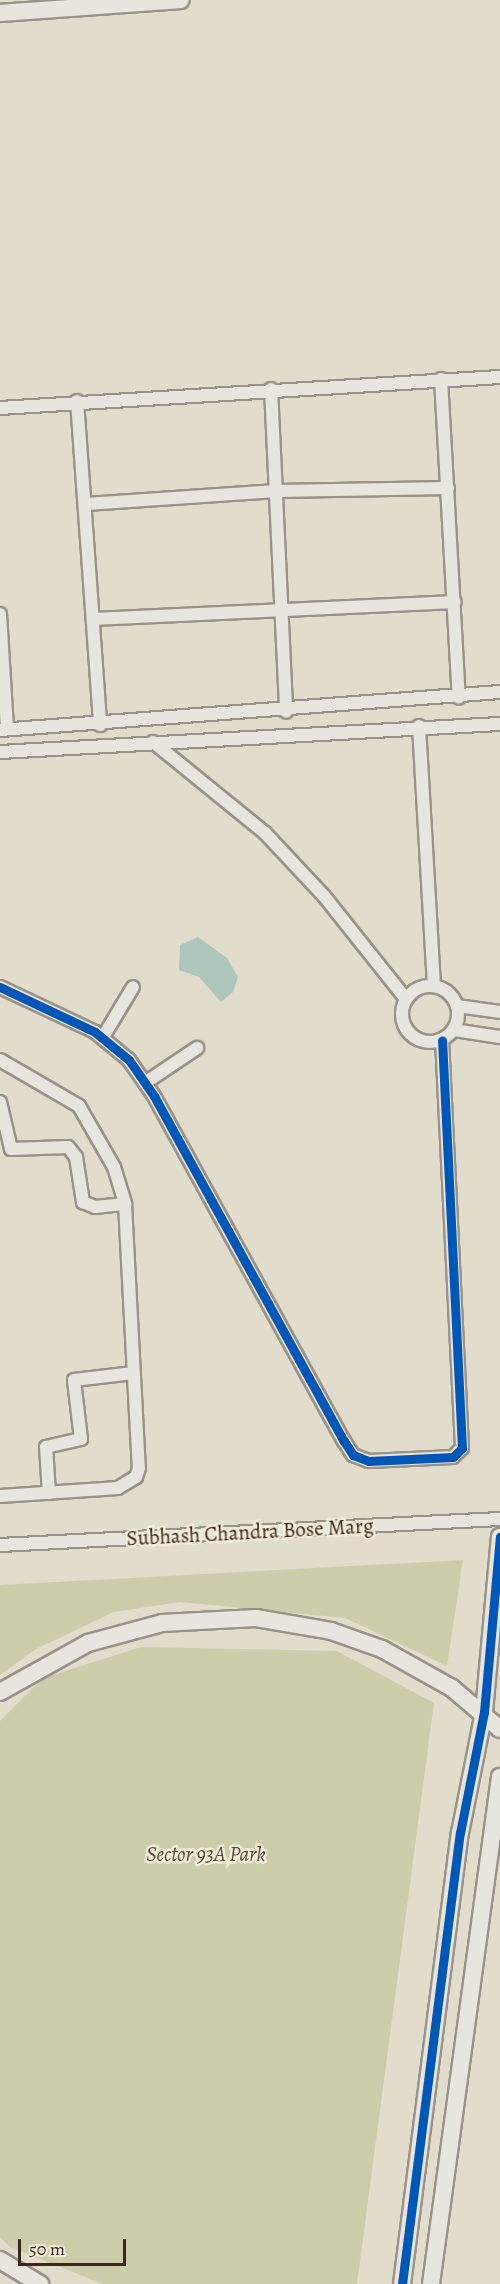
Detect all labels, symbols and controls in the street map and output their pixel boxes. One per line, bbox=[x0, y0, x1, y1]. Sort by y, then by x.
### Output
street label: Subhash Chandra Bose Marg bbox=[126, 1513, 374, 1551]
park label: Sector 93A Park bbox=[146, 1841, 266, 1867]
scale bar bbox=[21, 2227, 129, 2265]
text: 50 m bbox=[29, 2237, 65, 2261]

